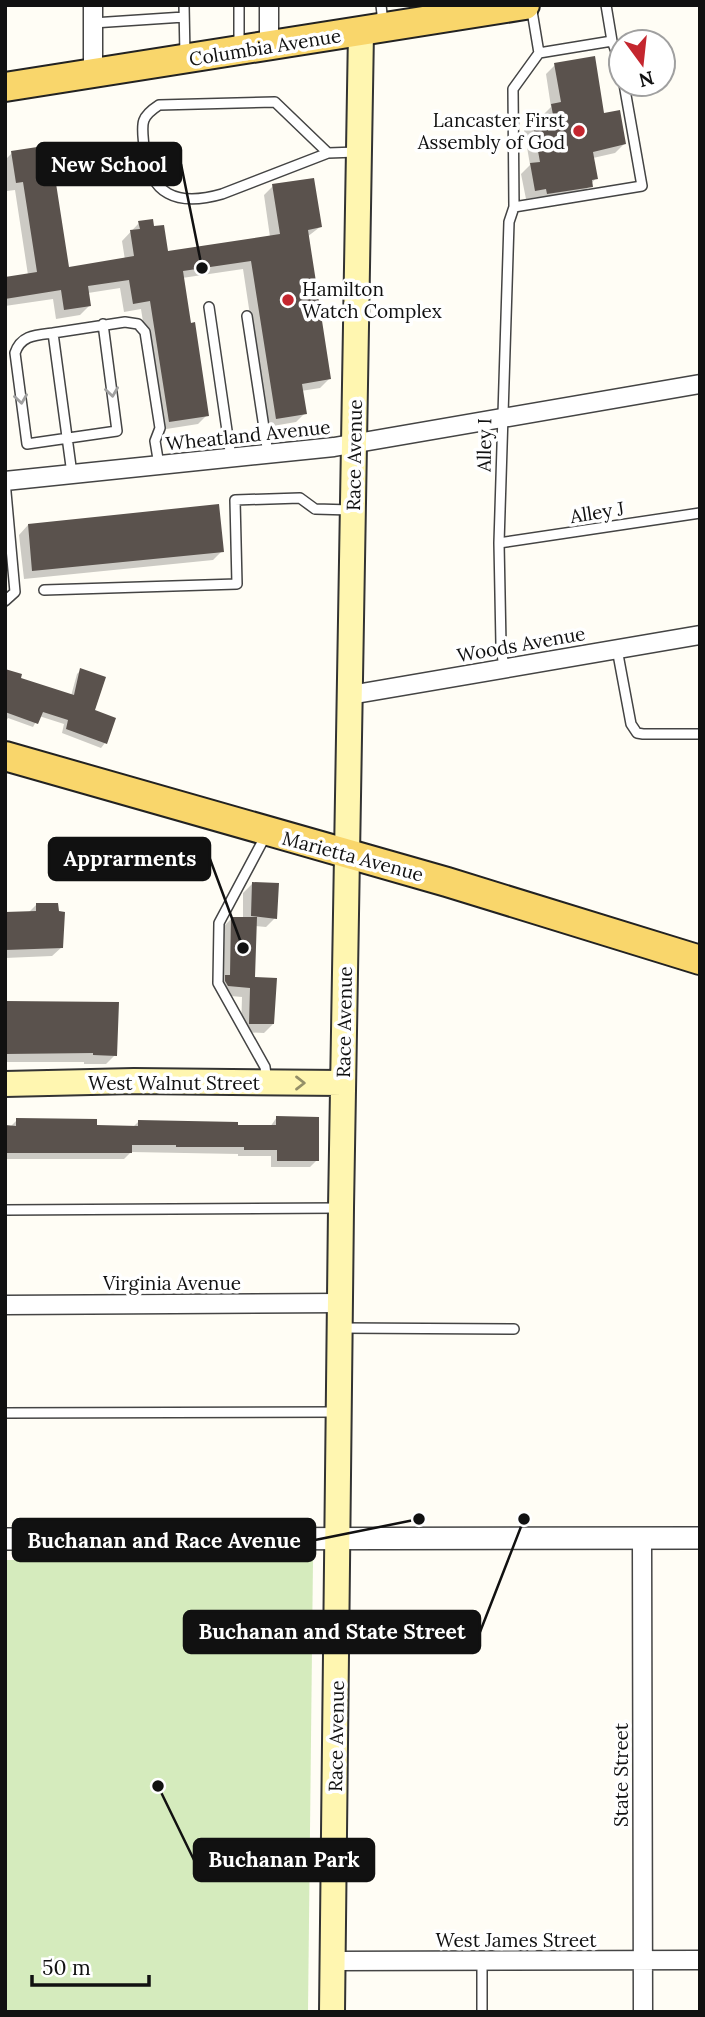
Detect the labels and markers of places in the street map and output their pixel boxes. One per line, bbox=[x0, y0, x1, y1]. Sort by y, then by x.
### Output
place label: Lancaster First Assembly of God bbox=[417, 108, 566, 154]
marker: Lancaster First Assembly of God bbox=[571, 123, 587, 139]
callout: New School bbox=[37, 143, 181, 185]
place label: Hamilton Watch Complex bbox=[302, 277, 442, 323]
marker: Hamilton Watch Complex bbox=[280, 292, 296, 308]
callout: Apprarments bbox=[49, 838, 210, 880]
callout: Buchanan and Race Avenue bbox=[13, 1519, 315, 1561]
callout: Buchanan and State Street bbox=[184, 1611, 480, 1653]
callout: Buchanan Park bbox=[194, 1839, 374, 1881]

